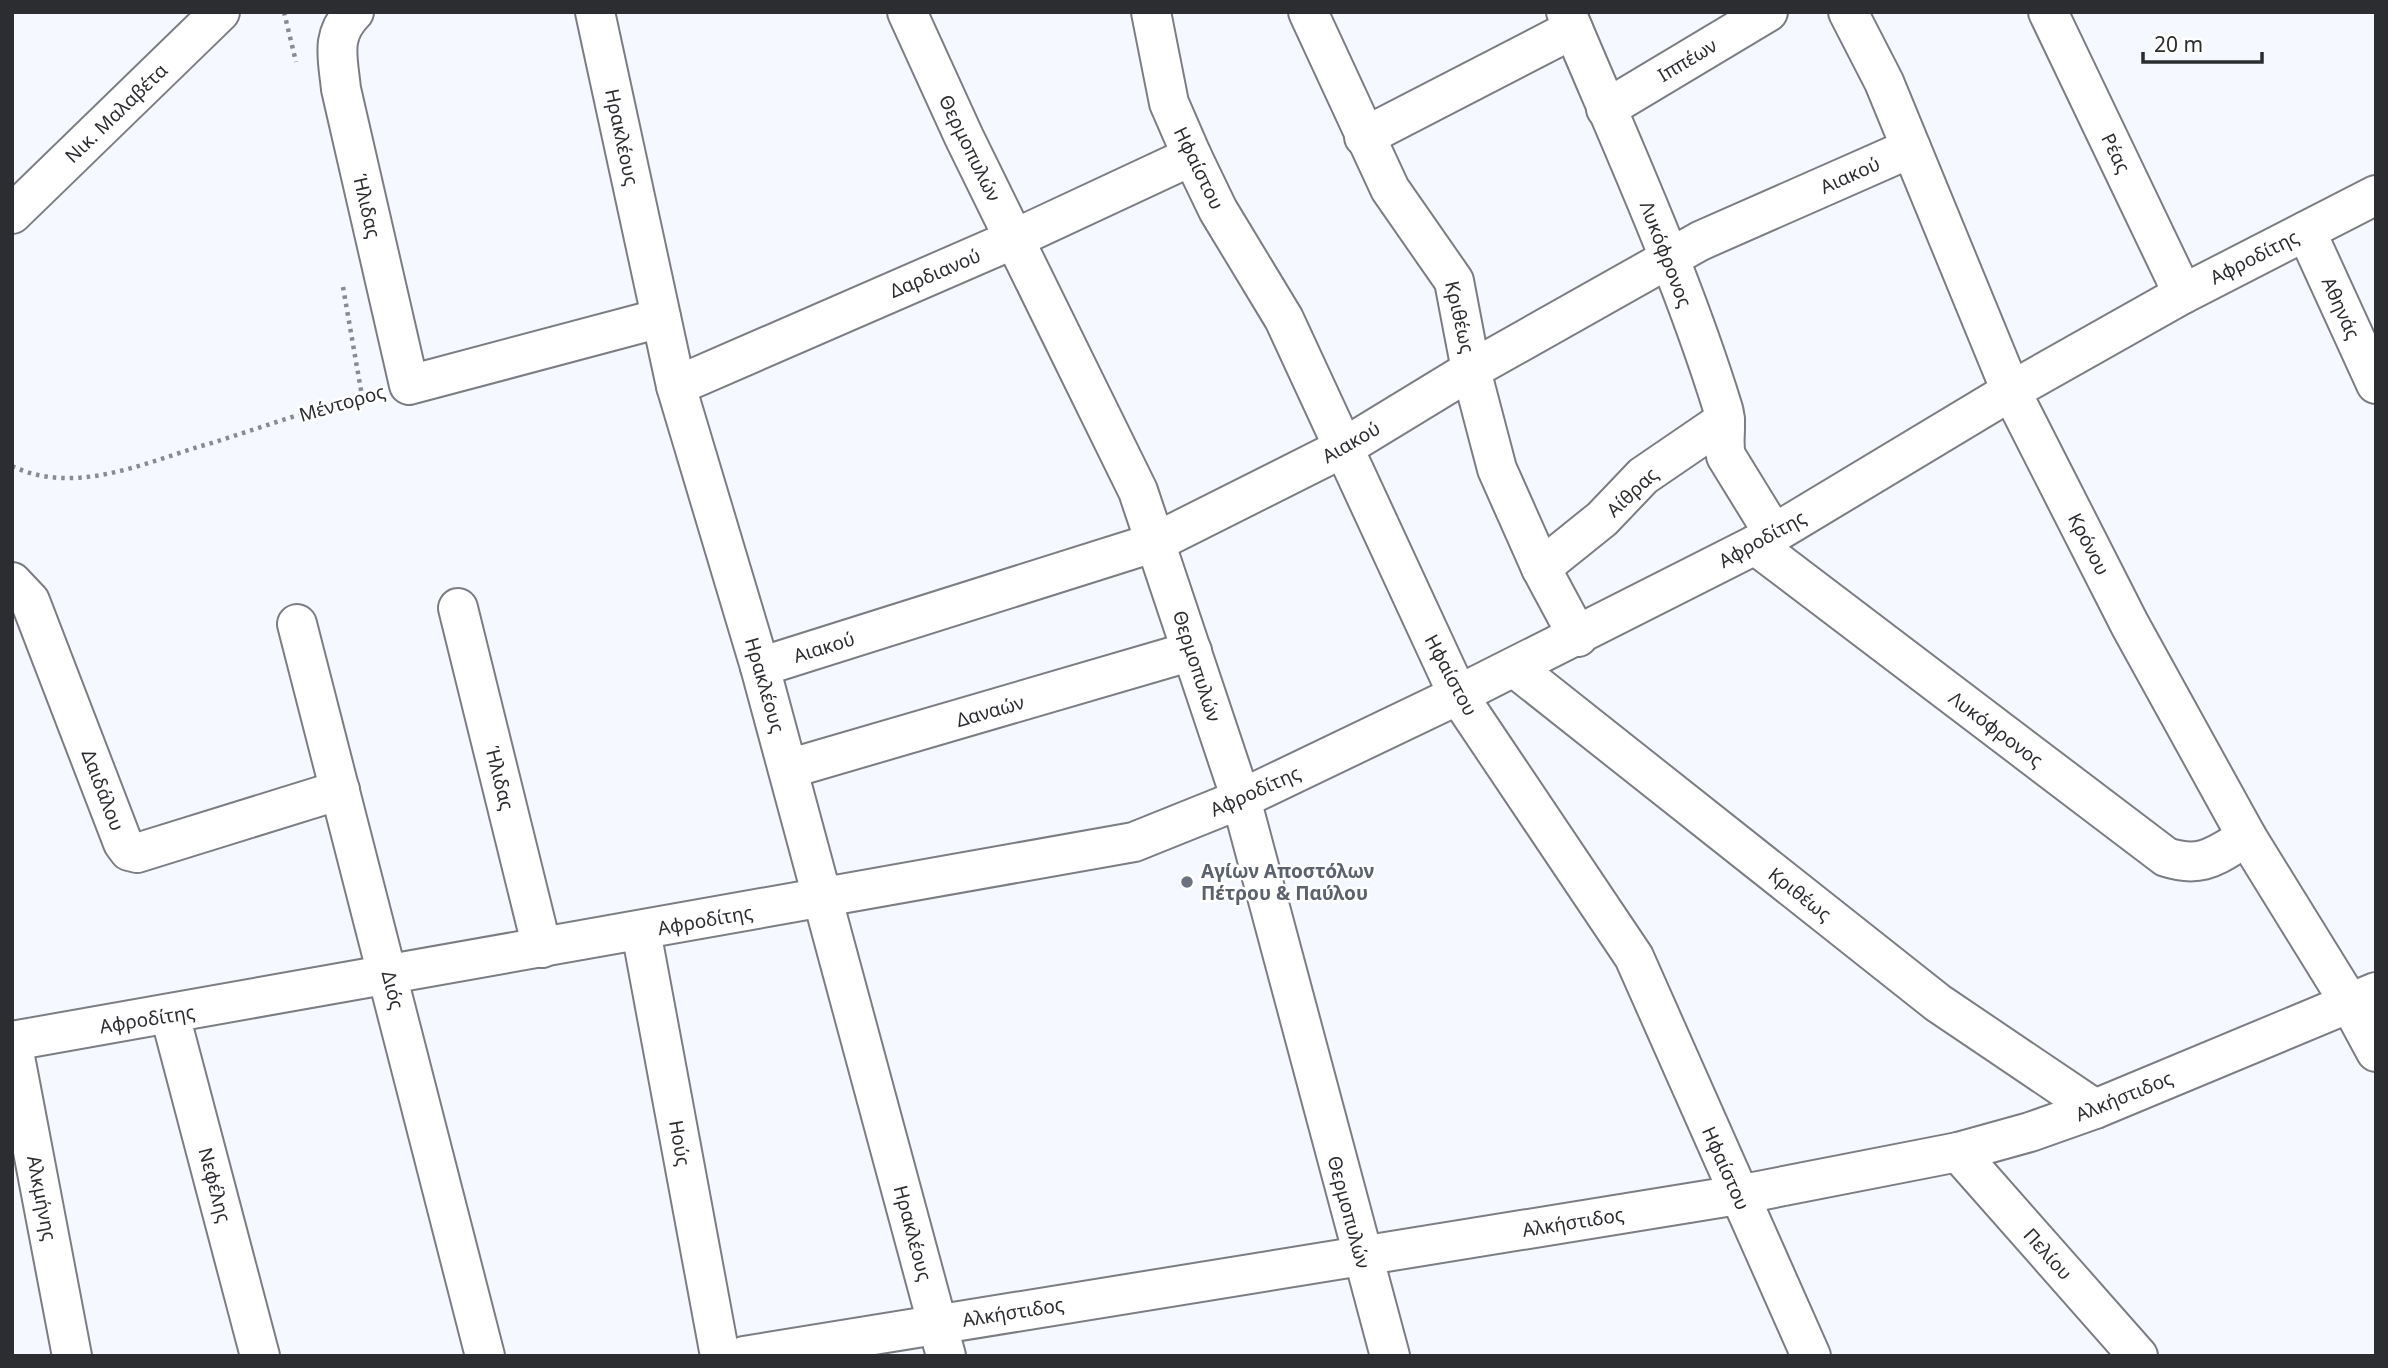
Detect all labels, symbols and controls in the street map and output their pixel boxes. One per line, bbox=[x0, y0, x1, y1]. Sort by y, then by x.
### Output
scale bar bbox=[2143, 21, 2262, 65]
text: 20 m bbox=[2154, 30, 2203, 58]
street label: Ιππέων bbox=[1653, 32, 1722, 88]
street label: Νικ. Μαλαβέτα bbox=[59, 57, 173, 168]
street label: Ηρακλέους bbox=[599, 86, 645, 188]
street label: Θερμοπυλών bbox=[933, 90, 1007, 206]
street label: Ηφαίστου bbox=[1168, 122, 1230, 214]
street label: Ρέας bbox=[2095, 129, 2137, 177]
street label: Αιακού bbox=[1816, 150, 1884, 200]
street label: Ήλιδας bbox=[347, 171, 387, 241]
street label: Λυκόφρoνος bbox=[1634, 197, 1698, 311]
street label: Αφροδίτης bbox=[2205, 224, 2303, 290]
street label: Δαρδιανού bbox=[885, 242, 985, 304]
street label: Αθηνάς bbox=[2316, 273, 2366, 343]
street label: Κριθέως bbox=[1439, 278, 1481, 356]
street label: Μέντορος bbox=[296, 378, 388, 428]
street label: Αιακού bbox=[1317, 415, 1385, 469]
street label: Αίθρας bbox=[1601, 461, 1663, 523]
street label: Αφροδίτης bbox=[1714, 504, 1810, 574]
street label: Κρόνου bbox=[2062, 508, 2116, 580]
street label: Θερμοπυλών bbox=[1167, 607, 1227, 725]
street label: Αιακού bbox=[790, 625, 858, 669]
street label: Ηφαίστου bbox=[1419, 630, 1483, 720]
street label: Ηρακλέους bbox=[739, 634, 791, 736]
street label: Λυκόφρoνος bbox=[1944, 685, 2048, 773]
street label: Δαναών bbox=[953, 689, 1027, 733]
street label: Ήλιδας bbox=[480, 743, 520, 813]
street label: Δαιδάλου bbox=[76, 745, 130, 835]
street label: Αφροδίτης bbox=[1206, 760, 1304, 822]
place label: Αγίων Αποστόλων Πέτρου & Παύλου bbox=[1201, 858, 1375, 906]
street label: Κριθέως bbox=[1763, 861, 1837, 927]
marker: Αγίων Αποστόλων Πέτρου & Παύλου bbox=[1179, 874, 1195, 890]
street label: Αφροδίτης bbox=[655, 899, 755, 941]
street label: Διός bbox=[376, 968, 410, 1012]
street label: Αφροδίτης bbox=[98, 999, 196, 1039]
street label: Αλκήστιδος bbox=[2072, 1065, 2176, 1127]
street label: Ηούς bbox=[663, 1118, 697, 1168]
street label: Ηφαίστου bbox=[1696, 1122, 1756, 1214]
street label: Νεφέλης bbox=[193, 1145, 237, 1225]
street label: Αλκμήνης bbox=[21, 1153, 63, 1243]
street label: Θερμοπυλών bbox=[1321, 1153, 1377, 1271]
street label: Ηρακλέους bbox=[888, 1182, 938, 1284]
street label: Αλκήστιδος bbox=[1520, 1201, 1626, 1243]
street label: Πελίου bbox=[2018, 1222, 2078, 1286]
street label: Αλκήστιδος bbox=[960, 1291, 1066, 1333]

